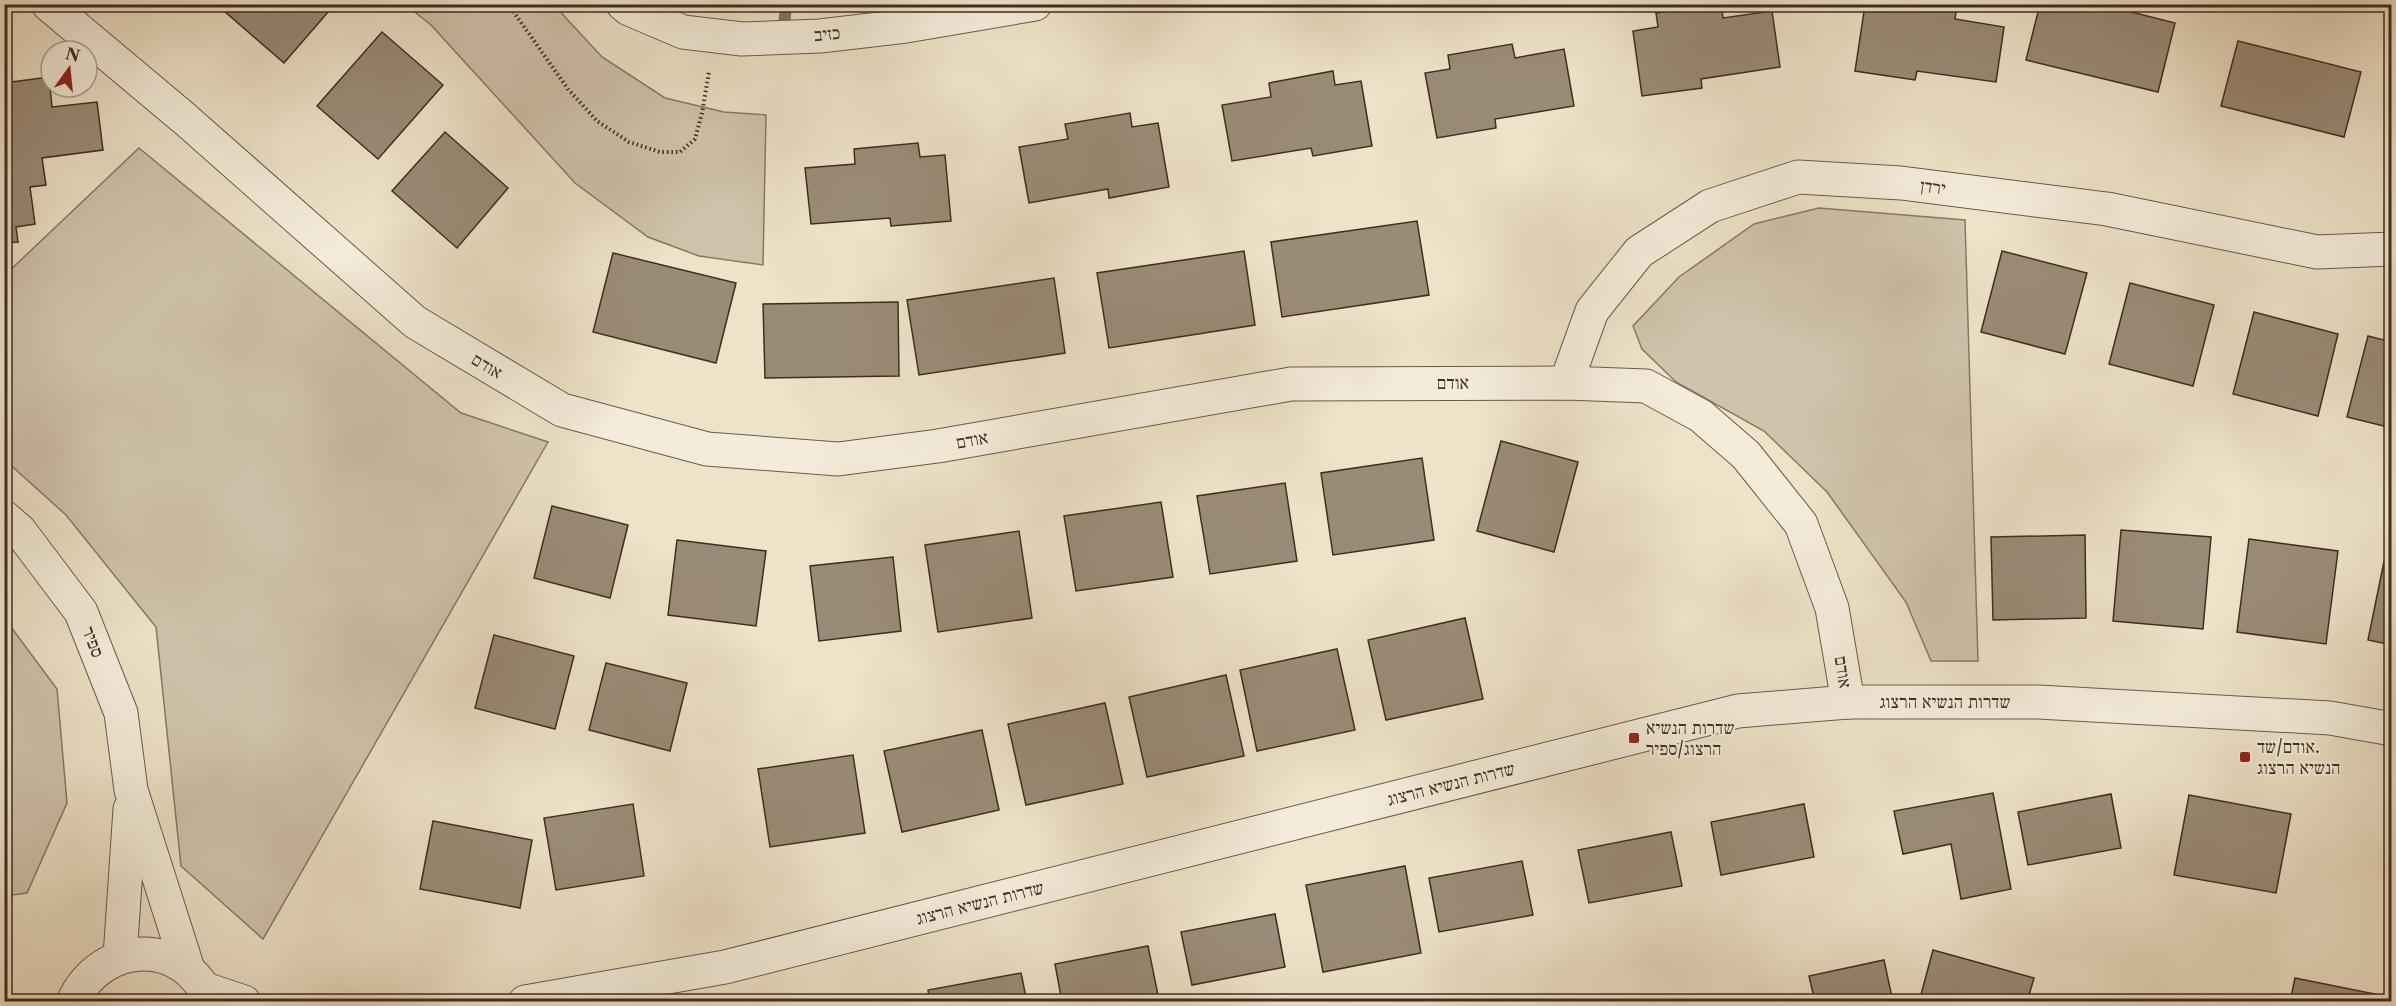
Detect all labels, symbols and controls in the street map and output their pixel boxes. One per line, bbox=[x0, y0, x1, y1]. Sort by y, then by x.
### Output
street label: כזיב bbox=[813, 22, 841, 46]
north arrow bbox=[39, 39, 99, 99]
text: N bbox=[64, 43, 82, 66]
street label: ירדן bbox=[1919, 175, 1947, 199]
street label: אודם bbox=[467, 348, 507, 384]
street label: אודם bbox=[1437, 372, 1469, 394]
street label: אודם bbox=[954, 426, 990, 454]
street label: ספיר bbox=[77, 623, 109, 661]
street label: אודם bbox=[1830, 654, 1856, 690]
street label: שדרות הנשיא הרצוג bbox=[1879, 691, 2011, 713]
place label: שדרות הנשיא הרצוג/ספיר bbox=[1646, 717, 1734, 760]
marker: שדרות הנשיא הרצוג/ספיר bbox=[1627, 731, 1641, 745]
place label: אודם/שד. הנשיא הרצוג bbox=[2257, 736, 2341, 779]
marker: אודם/שד. הנשיא הרצוג bbox=[2238, 750, 2252, 764]
street label: שדרות הנשיא הרצוג bbox=[1385, 757, 1517, 811]
street label: שדרות הנשיא הרצוג bbox=[914, 876, 1046, 930]

